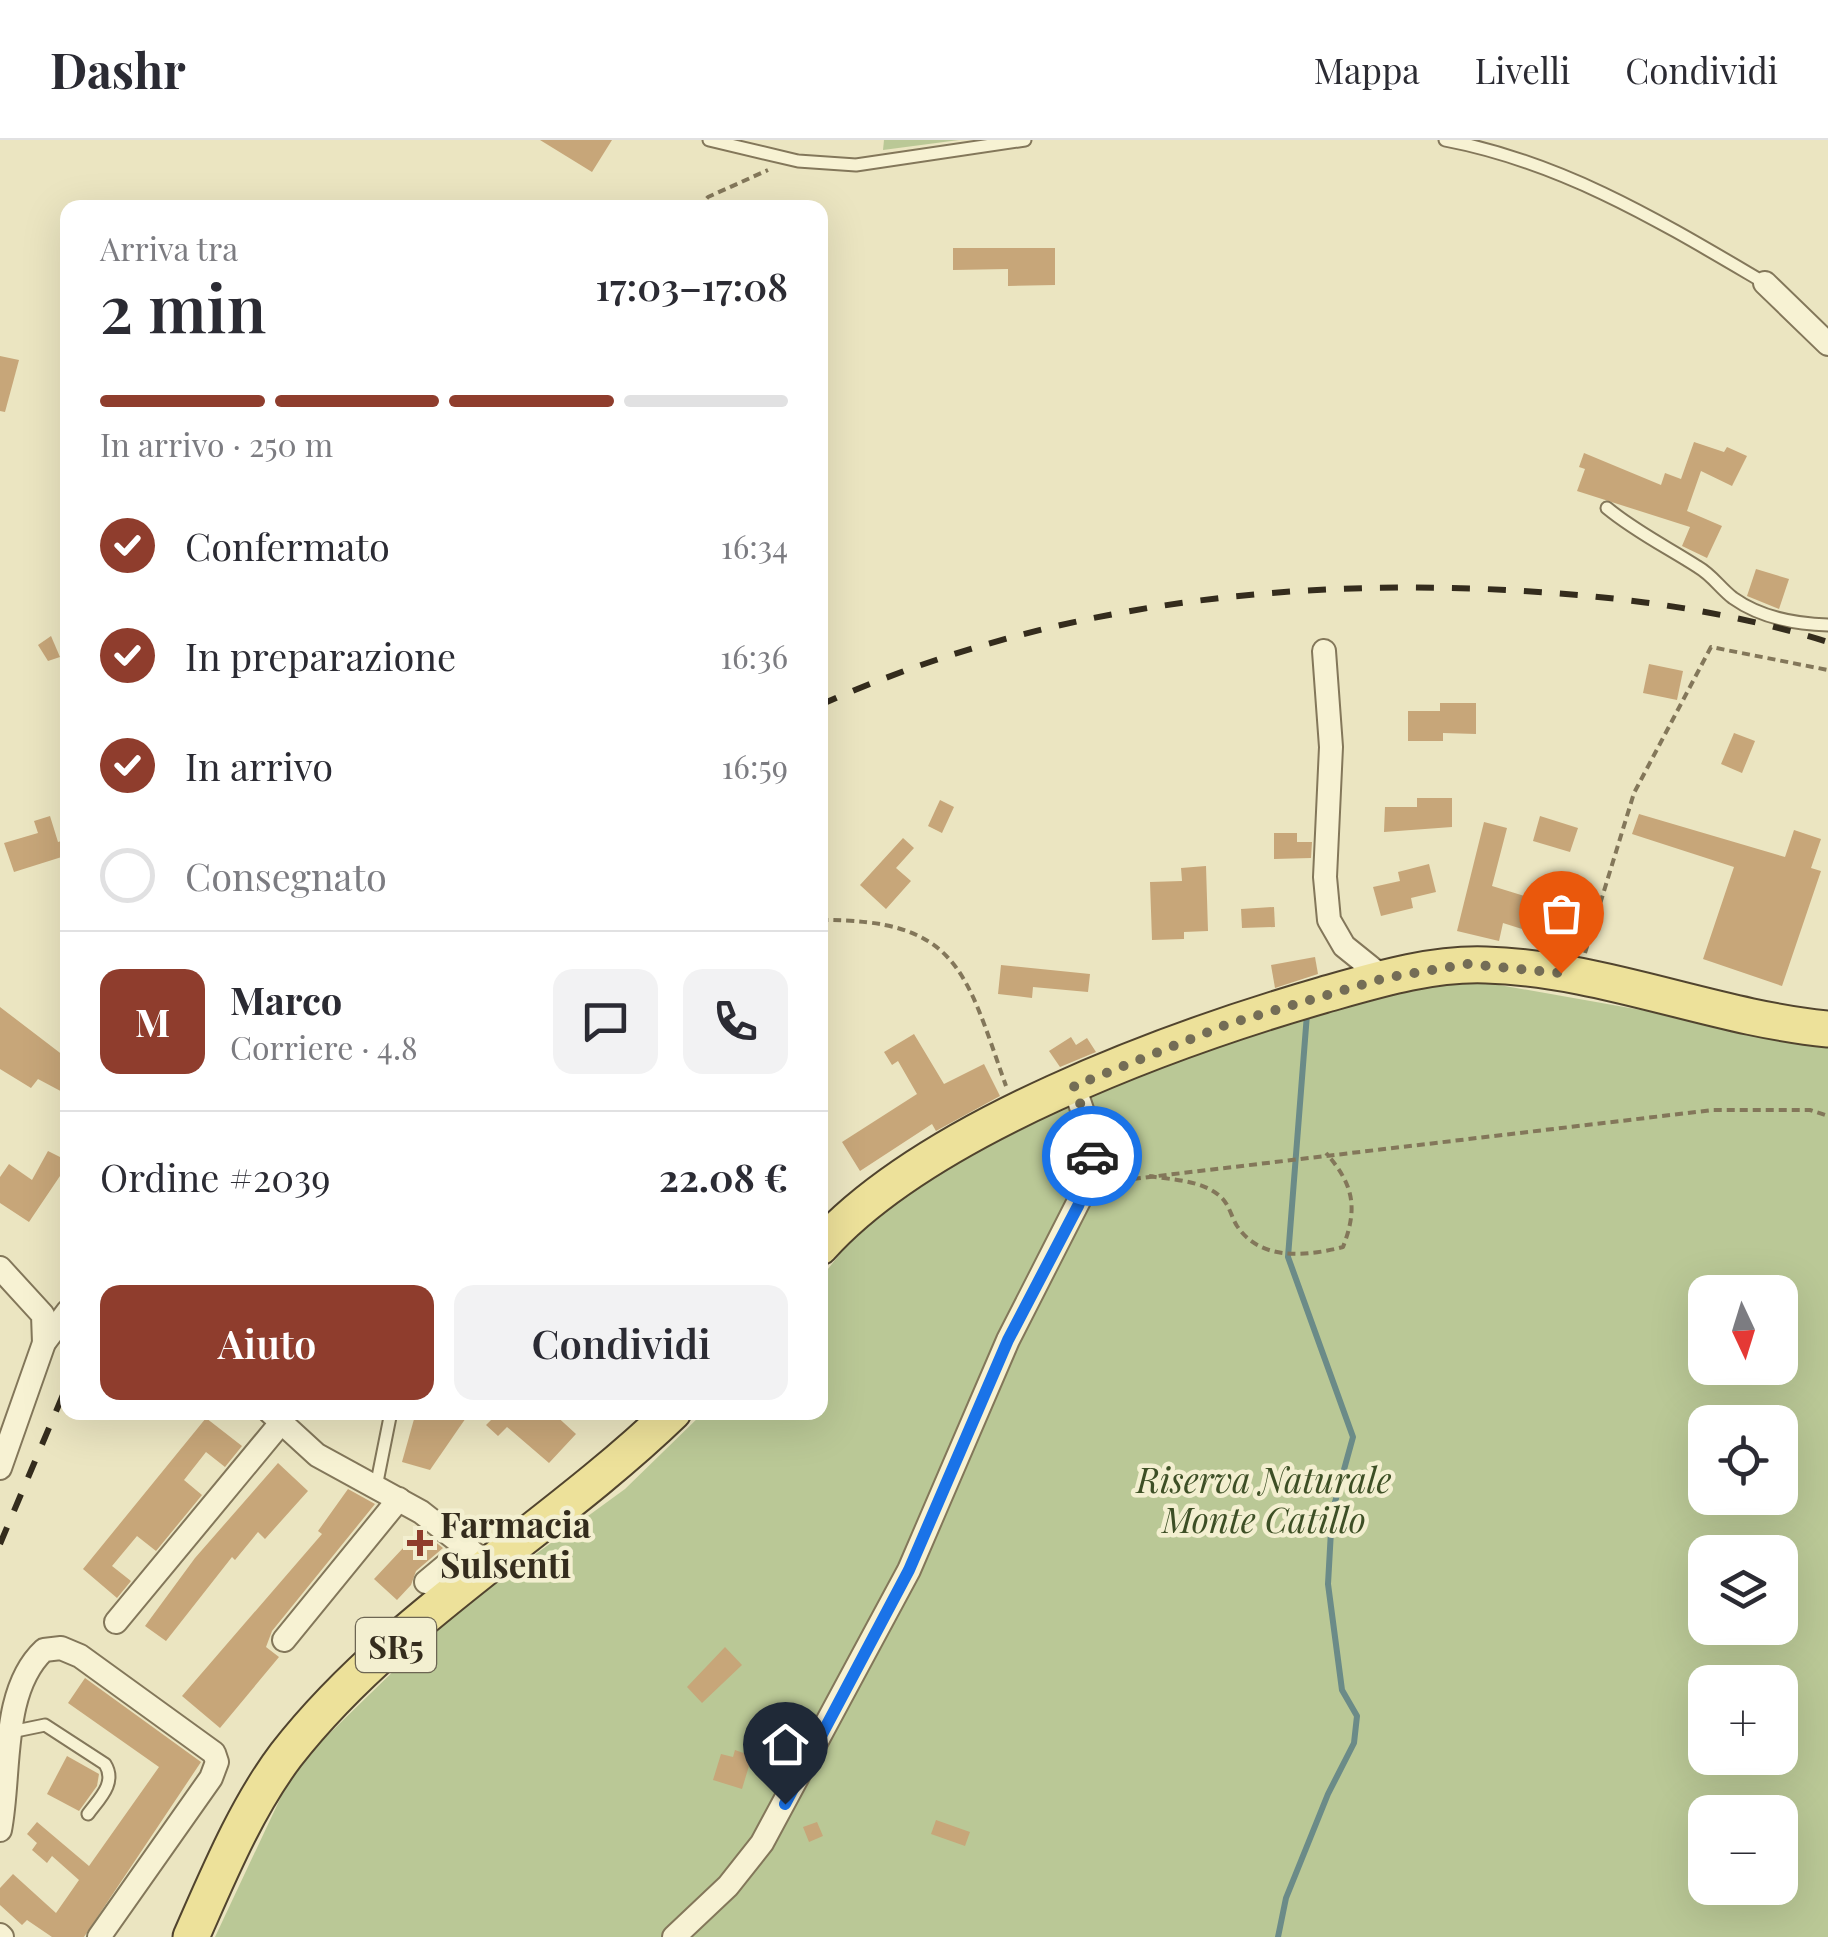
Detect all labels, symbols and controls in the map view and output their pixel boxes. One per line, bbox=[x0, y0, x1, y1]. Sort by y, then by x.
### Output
text: Dashr bbox=[50, 37, 186, 101]
text: Mappa bbox=[1314, 46, 1420, 93]
text: Livelli bbox=[1475, 46, 1570, 93]
text: Condividi bbox=[1625, 46, 1778, 93]
text: Arriva tra bbox=[100, 226, 238, 269]
text: 17:03–17:08 bbox=[595, 260, 788, 311]
text: 2 min bbox=[100, 263, 266, 349]
text: In arrivo · 250 m bbox=[100, 422, 333, 465]
icon: check bbox=[100, 518, 155, 573]
text: Confermato bbox=[185, 520, 390, 571]
text: 16:34 bbox=[721, 524, 788, 567]
icon: check bbox=[100, 628, 155, 683]
text: In preparazione bbox=[185, 630, 456, 681]
text: 16:36 bbox=[720, 634, 788, 677]
icon: check bbox=[100, 738, 155, 793]
text: In arrivo bbox=[185, 740, 333, 791]
text: 16:59 bbox=[722, 744, 788, 787]
text: Consegnato bbox=[185, 850, 387, 901]
pin bbox=[1519, 871, 1604, 974]
icon: bag bbox=[1534, 886, 1589, 941]
button: chat bbox=[553, 969, 658, 1074]
button: phone bbox=[683, 969, 788, 1074]
text: Marco bbox=[230, 974, 342, 1025]
text: M bbox=[135, 996, 170, 1047]
text: Corriere · 4.8 bbox=[230, 1025, 418, 1068]
courier bbox=[1042, 1106, 1142, 1206]
icon: car bbox=[1065, 1129, 1120, 1184]
text: Ordine #2039 bbox=[100, 1151, 331, 1202]
text: 22.08 € bbox=[659, 1151, 788, 1202]
north arrow bbox=[1688, 1275, 1798, 1385]
map controls bbox=[1688, 1275, 1798, 1905]
button: Aiuto bbox=[100, 1285, 434, 1400]
button: Condividi bbox=[454, 1285, 788, 1400]
button: locate bbox=[1688, 1405, 1798, 1515]
park label: Riserva Naturale Monte Catillo bbox=[1135, 1455, 1391, 1542]
place label: Farmacia Sulsenti bbox=[440, 1500, 591, 1587]
marker: Farmacia Sulsenti bbox=[409, 1532, 431, 1554]
button: layers bbox=[1688, 1535, 1798, 1645]
road number: SR5 bbox=[356, 1618, 436, 1672]
button: + bbox=[1688, 1665, 1798, 1775]
pin bbox=[743, 1702, 828, 1805]
icon: home bbox=[758, 1717, 813, 1772]
button: − bbox=[1688, 1795, 1798, 1905]

